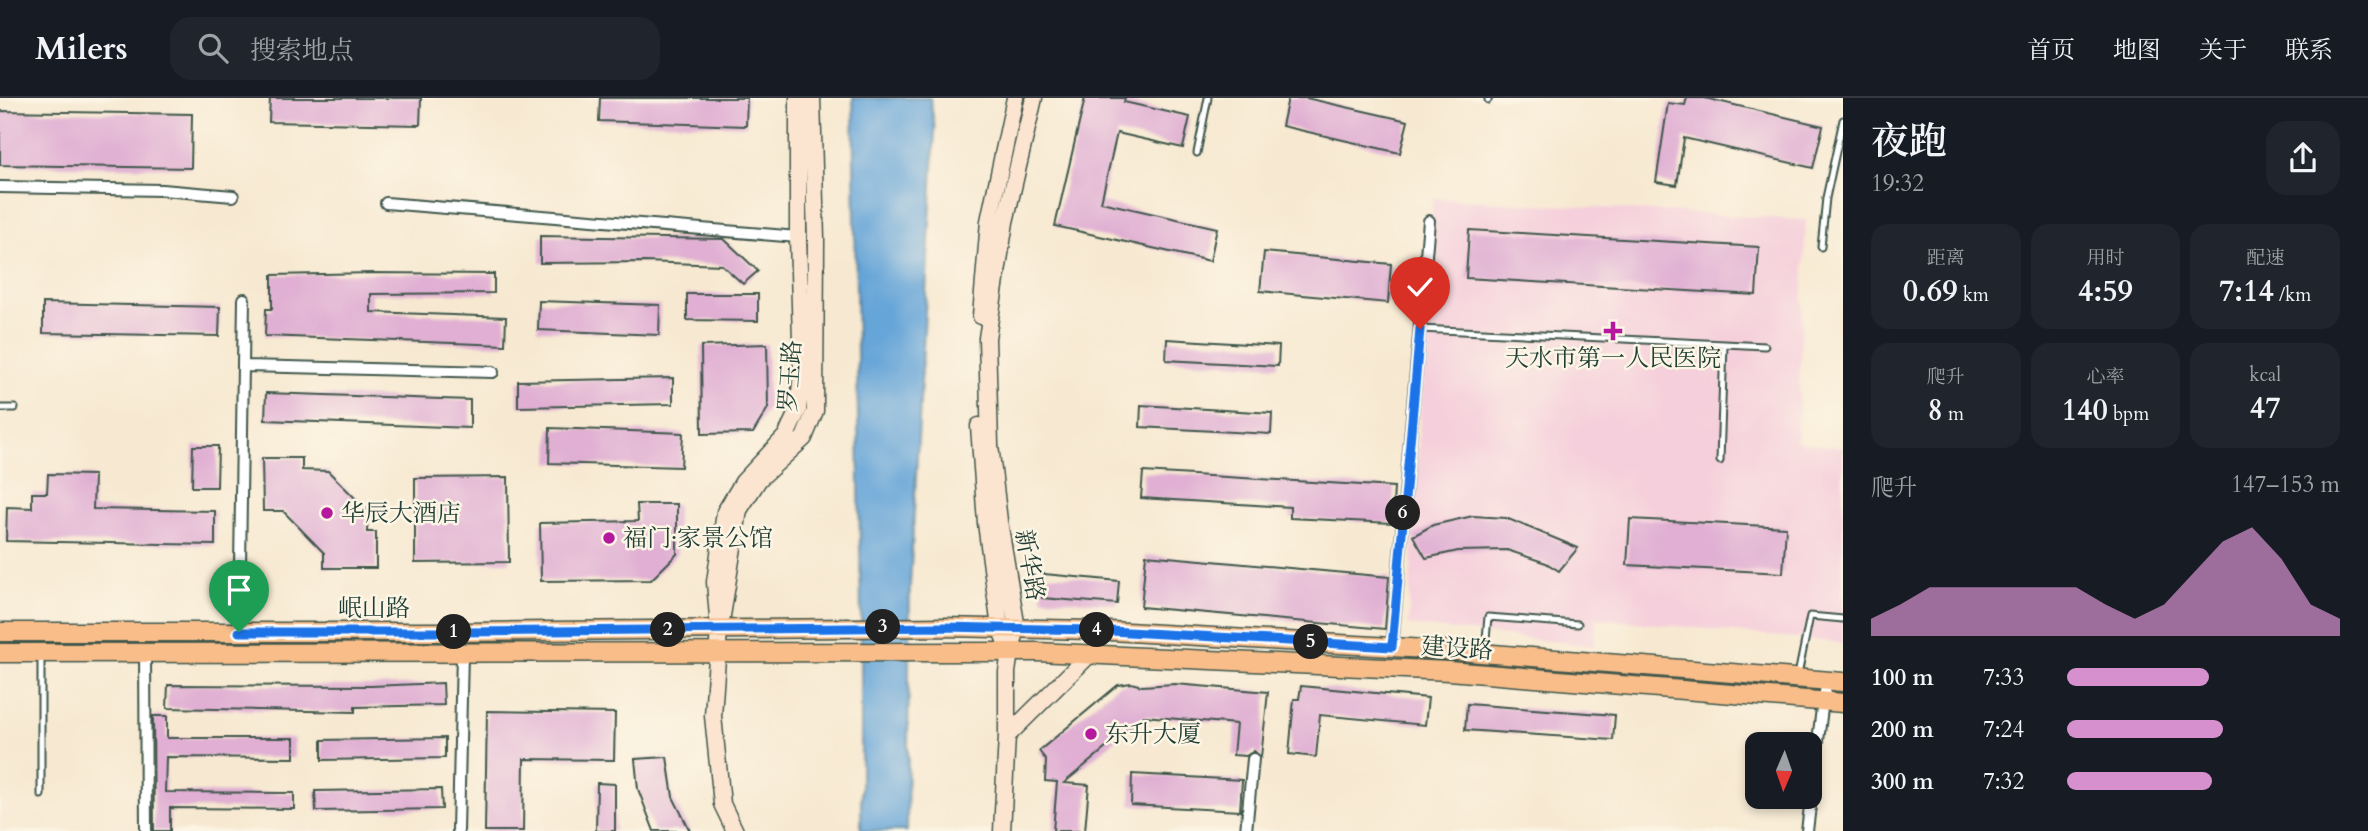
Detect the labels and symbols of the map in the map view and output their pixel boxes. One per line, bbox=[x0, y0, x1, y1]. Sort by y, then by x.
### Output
pin bbox=[1390, 257, 1450, 329]
marker: 天水市第一人民医院 bbox=[1603, 321, 1623, 341]
street label: 罗玉路 bbox=[772, 339, 809, 413]
place label: 天水市第一人民医院 bbox=[1505, 342, 1721, 375]
pin: 6 bbox=[1386, 496, 1420, 530]
place label: 华辰大酒店 bbox=[341, 497, 461, 530]
marker: 华辰大酒店 bbox=[319, 505, 335, 521]
place label: 福门·家景公馆 bbox=[623, 522, 773, 555]
street label: 新华路 bbox=[1007, 527, 1052, 603]
marker: 福门·家景公馆 bbox=[601, 530, 617, 546]
pin bbox=[209, 560, 269, 632]
street label: 岷山路 bbox=[338, 592, 410, 625]
pin: 3 bbox=[866, 610, 900, 644]
pin: 2 bbox=[650, 612, 686, 648]
pin: 4 bbox=[1080, 612, 1114, 648]
pin: 1 bbox=[436, 614, 472, 650]
pin: 5 bbox=[1294, 624, 1328, 660]
street label: 建设路 bbox=[1420, 630, 1494, 667]
place label: 东升大厦 bbox=[1105, 718, 1201, 751]
marker: 东升大厦 bbox=[1083, 726, 1099, 742]
north arrow bbox=[1745, 732, 1822, 808]

